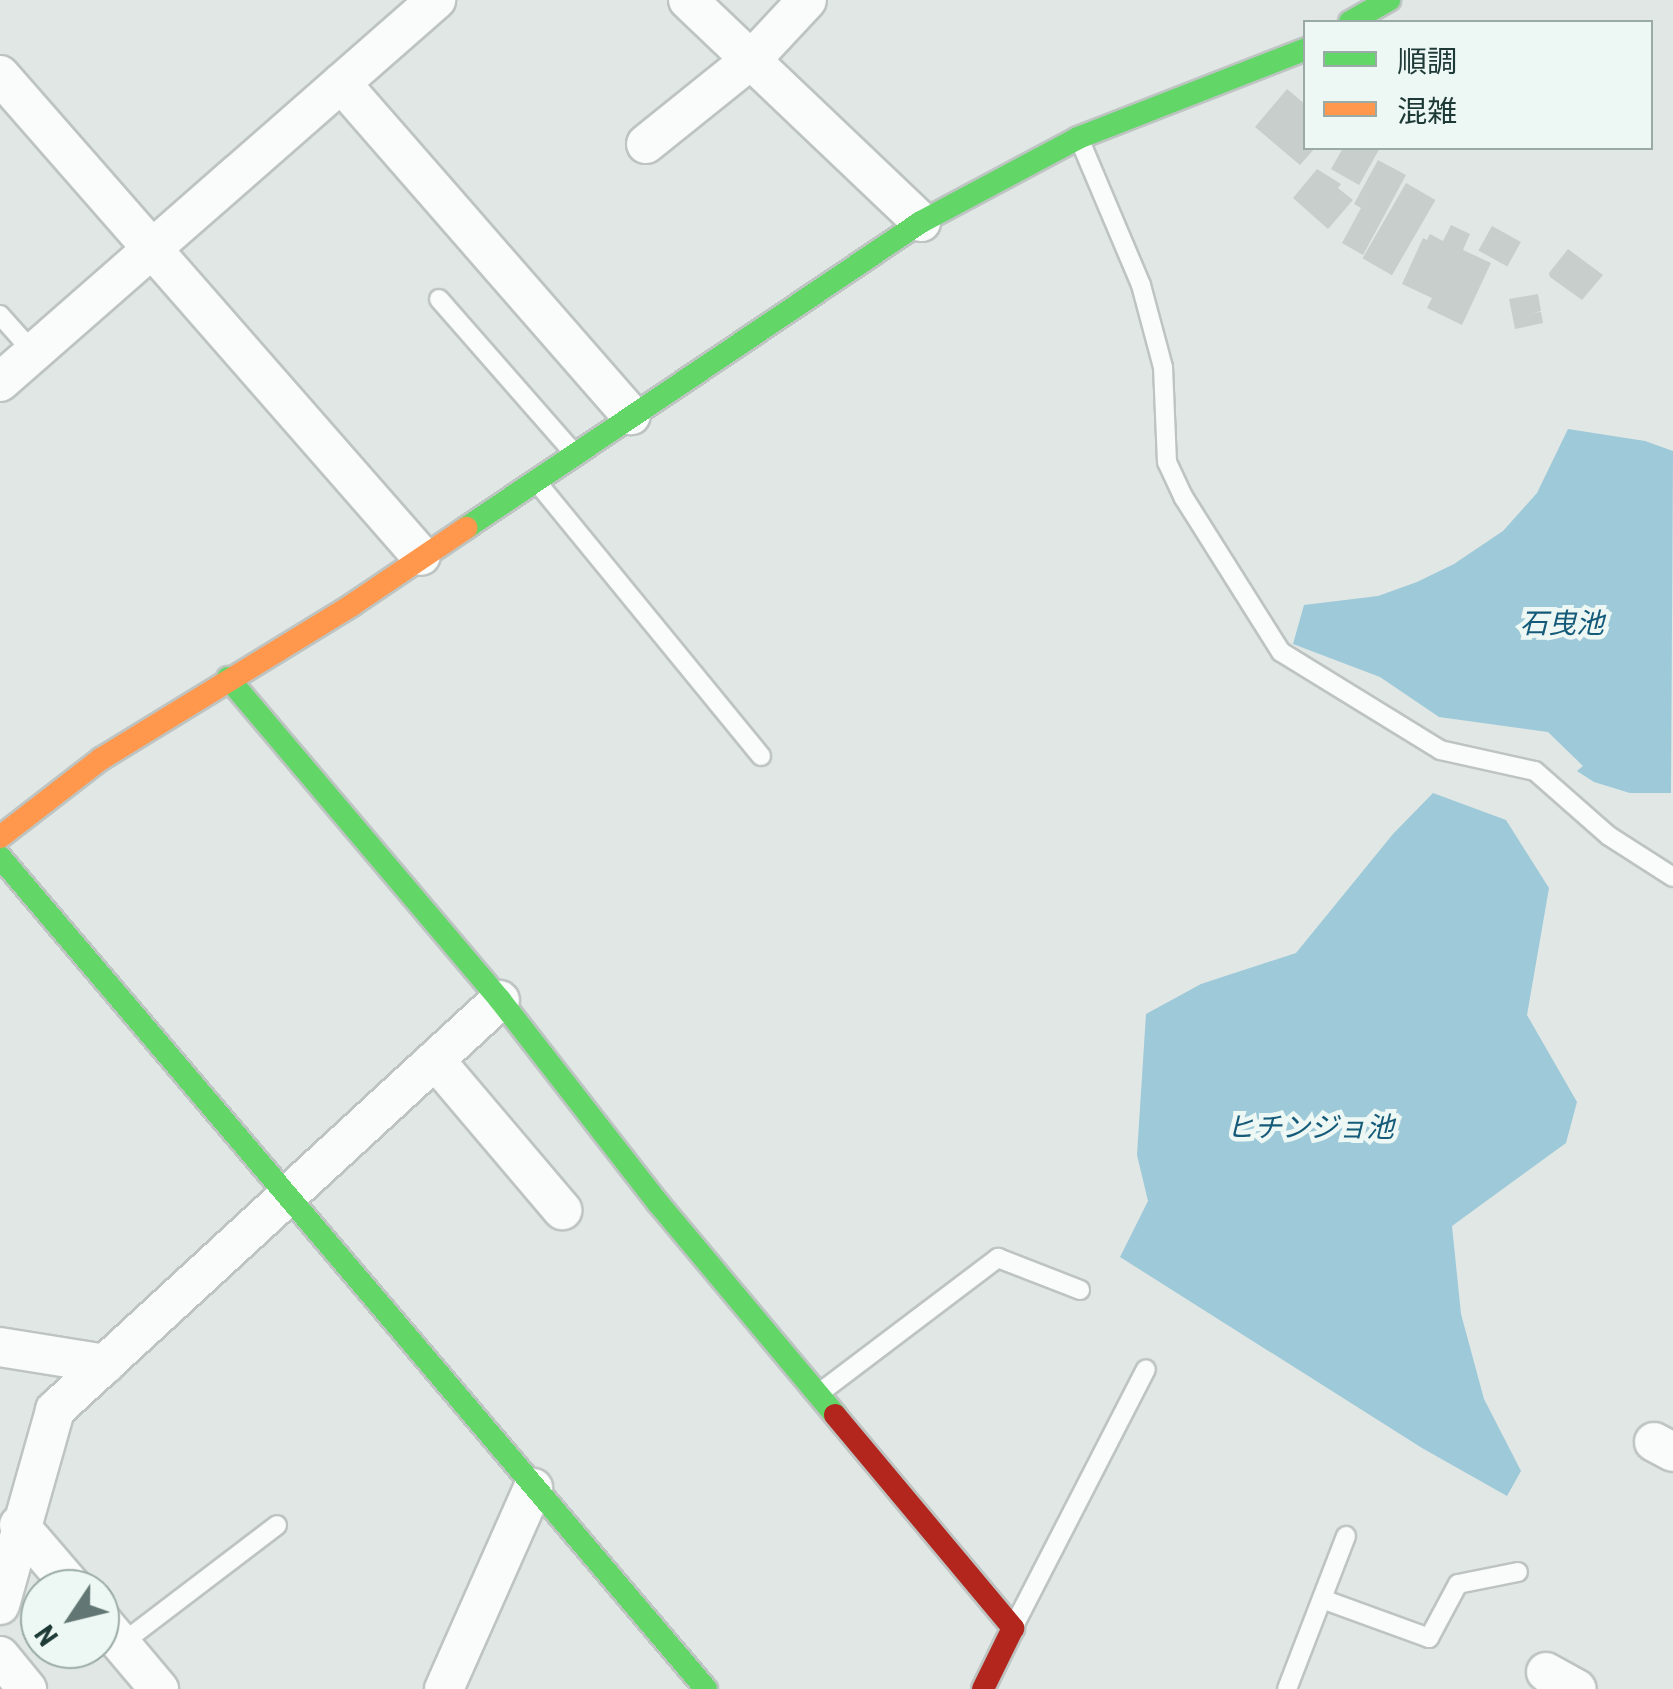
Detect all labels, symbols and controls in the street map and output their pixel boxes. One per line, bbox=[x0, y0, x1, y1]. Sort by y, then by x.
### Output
legend bbox=[1303, 20, 1653, 150]
text: 順調 bbox=[1397, 44, 1457, 79]
text: 混雑 bbox=[1397, 94, 1457, 129]
water label: 石曳池 bbox=[1520, 607, 1604, 641]
water label: ヒチンジョ池 bbox=[1226, 1111, 1394, 1145]
north arrow bbox=[20, 1569, 120, 1669]
text: N bbox=[28, 1619, 65, 1652]

